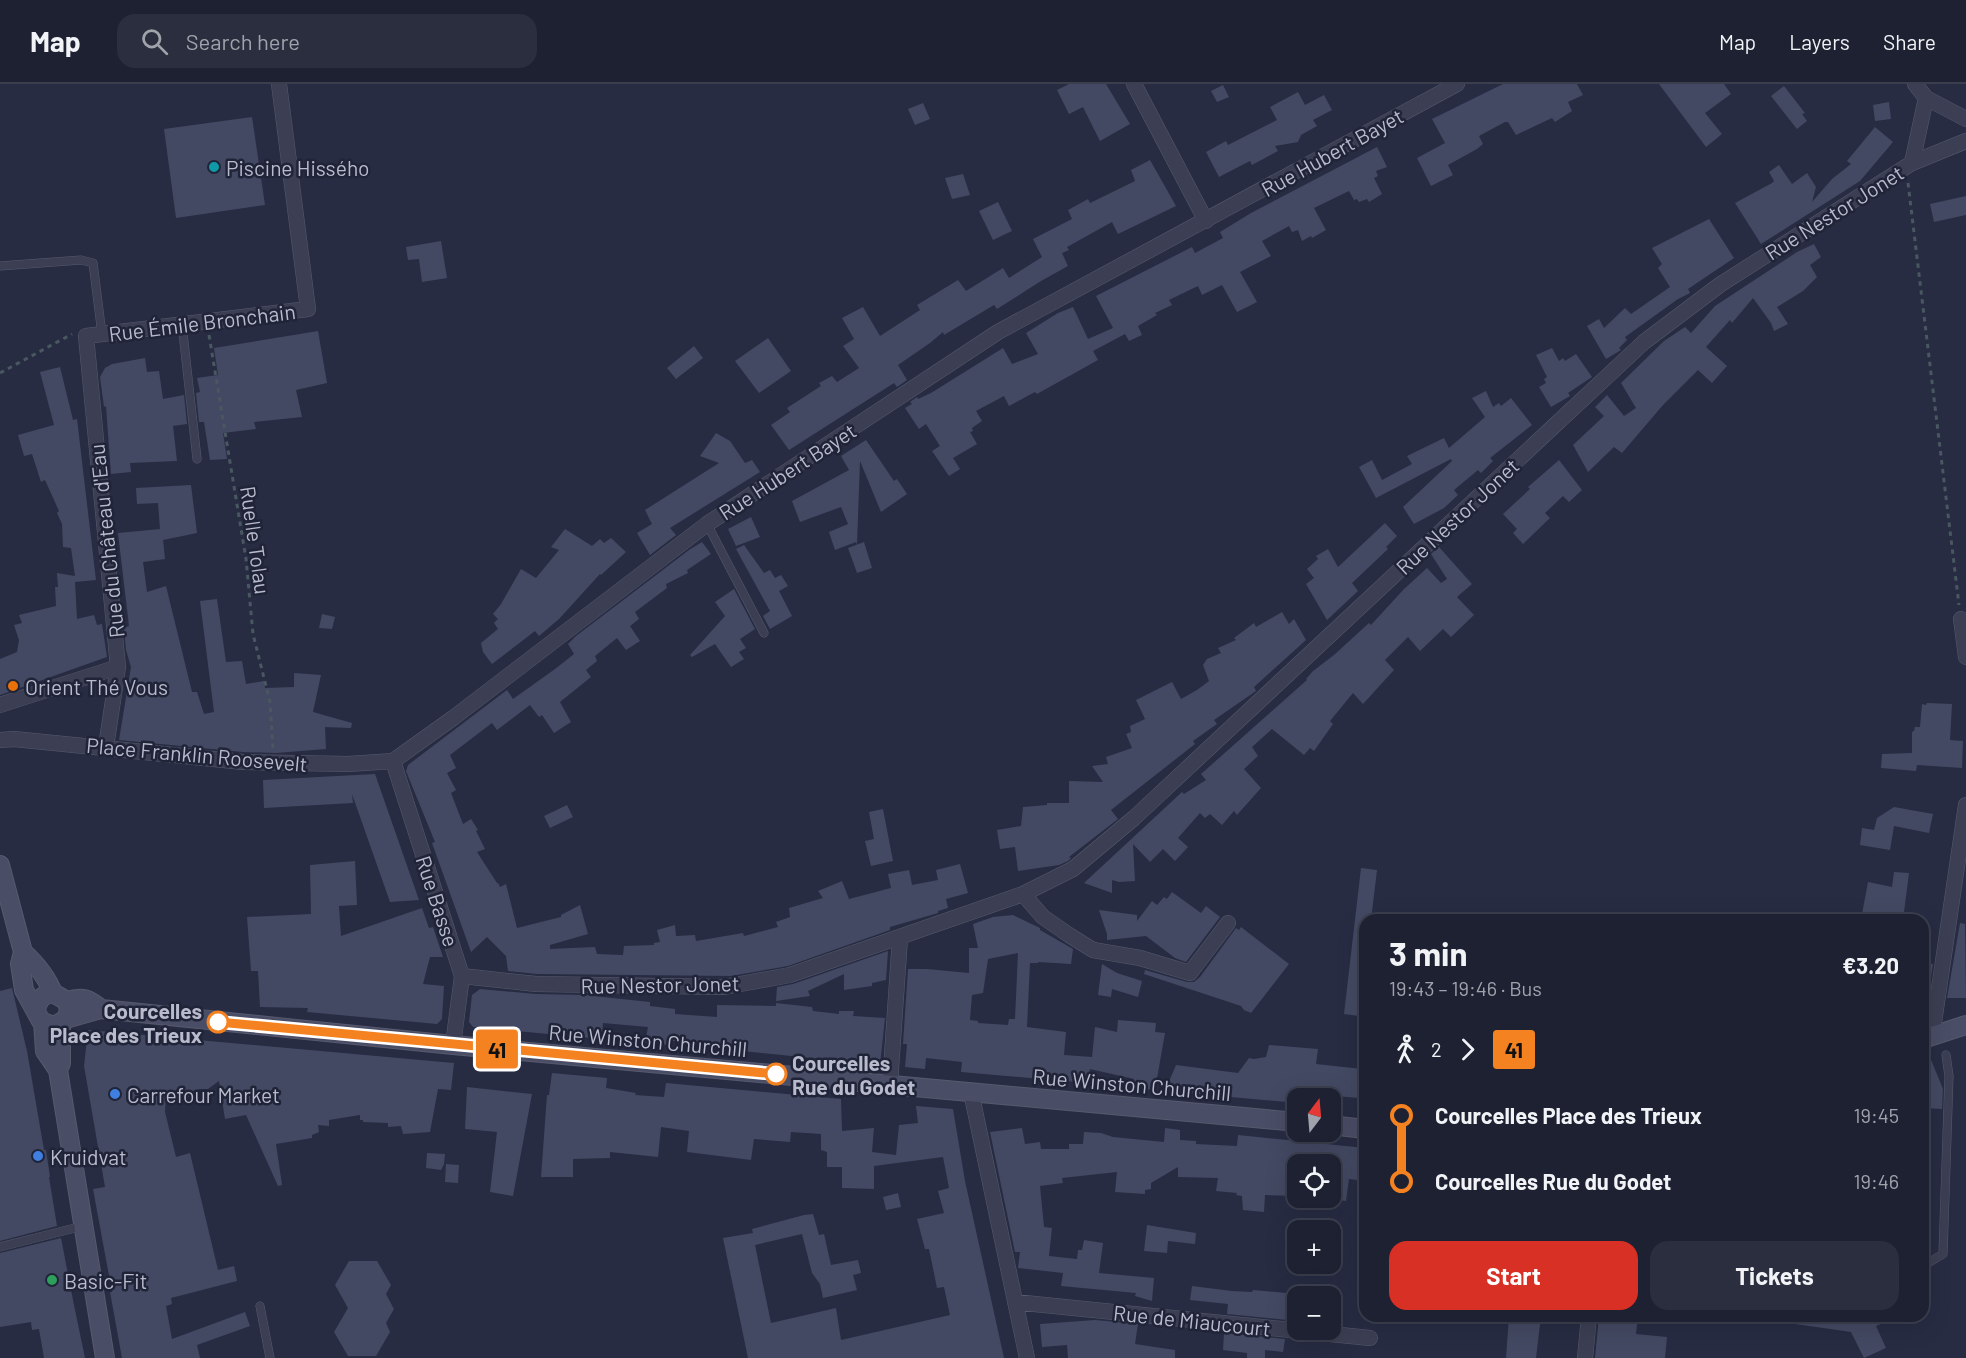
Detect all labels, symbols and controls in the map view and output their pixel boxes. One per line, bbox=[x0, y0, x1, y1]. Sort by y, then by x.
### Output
search box bbox=[117, 14, 537, 68]
text: Map bbox=[30, 24, 81, 58]
icon: search bbox=[138, 25, 171, 58]
text: Search here bbox=[186, 28, 300, 54]
text: Map bbox=[1719, 29, 1756, 54]
text: Layers bbox=[1789, 29, 1850, 54]
text: Share bbox=[1883, 29, 1936, 54]
street label: Rue Hubert Bayet bbox=[1257, 103, 1407, 201]
place label: Piscine Hissého bbox=[226, 155, 370, 180]
street label: Rue Nestor Jonet bbox=[1760, 159, 1908, 265]
marker: Piscine Hissého bbox=[207, 160, 221, 174]
street label: Rue Émile Bronchain bbox=[107, 298, 297, 346]
street label: Rue Hubert Bayet bbox=[714, 417, 860, 525]
street label: Rue du Château d'Eau bbox=[83, 443, 129, 639]
street label: Rue Nestor Jonet bbox=[1390, 453, 1524, 579]
street label: Ruelle Tolau bbox=[236, 484, 276, 596]
place label: Orient Thé Vous bbox=[25, 674, 168, 699]
marker: Orient Thé Vous bbox=[6, 679, 20, 693]
street label: Place Franklin Roosevelt bbox=[85, 732, 309, 776]
street label: Rue Basse bbox=[412, 852, 464, 950]
text: 3 min bbox=[1389, 933, 1467, 973]
text: €3.20 bbox=[1842, 952, 1899, 978]
street label: Rue Nestor Jonet bbox=[580, 970, 740, 998]
text: 19:43 – 19:46 · Bus bbox=[1389, 976, 1542, 1000]
place label: Courcelles Place des Trieux bbox=[50, 998, 202, 1047]
marker: Courcelles Place des Trieux bbox=[207, 1011, 229, 1033]
street label: Rue Winston Churchill bbox=[548, 1019, 748, 1061]
line badge: 41 bbox=[470, 1030, 524, 1068]
icon: walk bbox=[1389, 1033, 1422, 1066]
icon: forward bbox=[1451, 1033, 1484, 1066]
text: 41 bbox=[488, 1037, 506, 1062]
text: 2 bbox=[1431, 1037, 1442, 1061]
text: 41 bbox=[1505, 1037, 1523, 1062]
place label: Courcelles Rue du Godet bbox=[792, 1050, 915, 1099]
marker: Courcelles Rue du Godet bbox=[765, 1063, 787, 1085]
street label: Rue Winston Churchill bbox=[1032, 1063, 1232, 1105]
place label: Carrefour Market bbox=[127, 1082, 280, 1107]
marker: Carrefour Market bbox=[108, 1087, 122, 1101]
north arrow bbox=[1287, 1088, 1341, 1142]
map controls bbox=[1287, 1088, 1341, 1340]
text: Courcelles Place des Trieux bbox=[1435, 1102, 1702, 1128]
text: 19:45 bbox=[1854, 1103, 1899, 1127]
place label: Kruidvat bbox=[50, 1144, 127, 1169]
marker: Kruidvat bbox=[31, 1149, 45, 1163]
button: locate bbox=[1287, 1154, 1341, 1208]
text: Courcelles Rue du Godet bbox=[1435, 1168, 1671, 1194]
text: 19:46 bbox=[1853, 1169, 1899, 1193]
button: + bbox=[1287, 1220, 1341, 1274]
button: Start bbox=[1389, 1241, 1638, 1310]
button: Tickets bbox=[1650, 1241, 1899, 1310]
place label: Basic-Fit bbox=[64, 1268, 147, 1293]
marker: Basic-Fit bbox=[45, 1273, 59, 1287]
button: − bbox=[1287, 1286, 1341, 1340]
street label: Rue de Miaucourt bbox=[1112, 1299, 1272, 1341]

